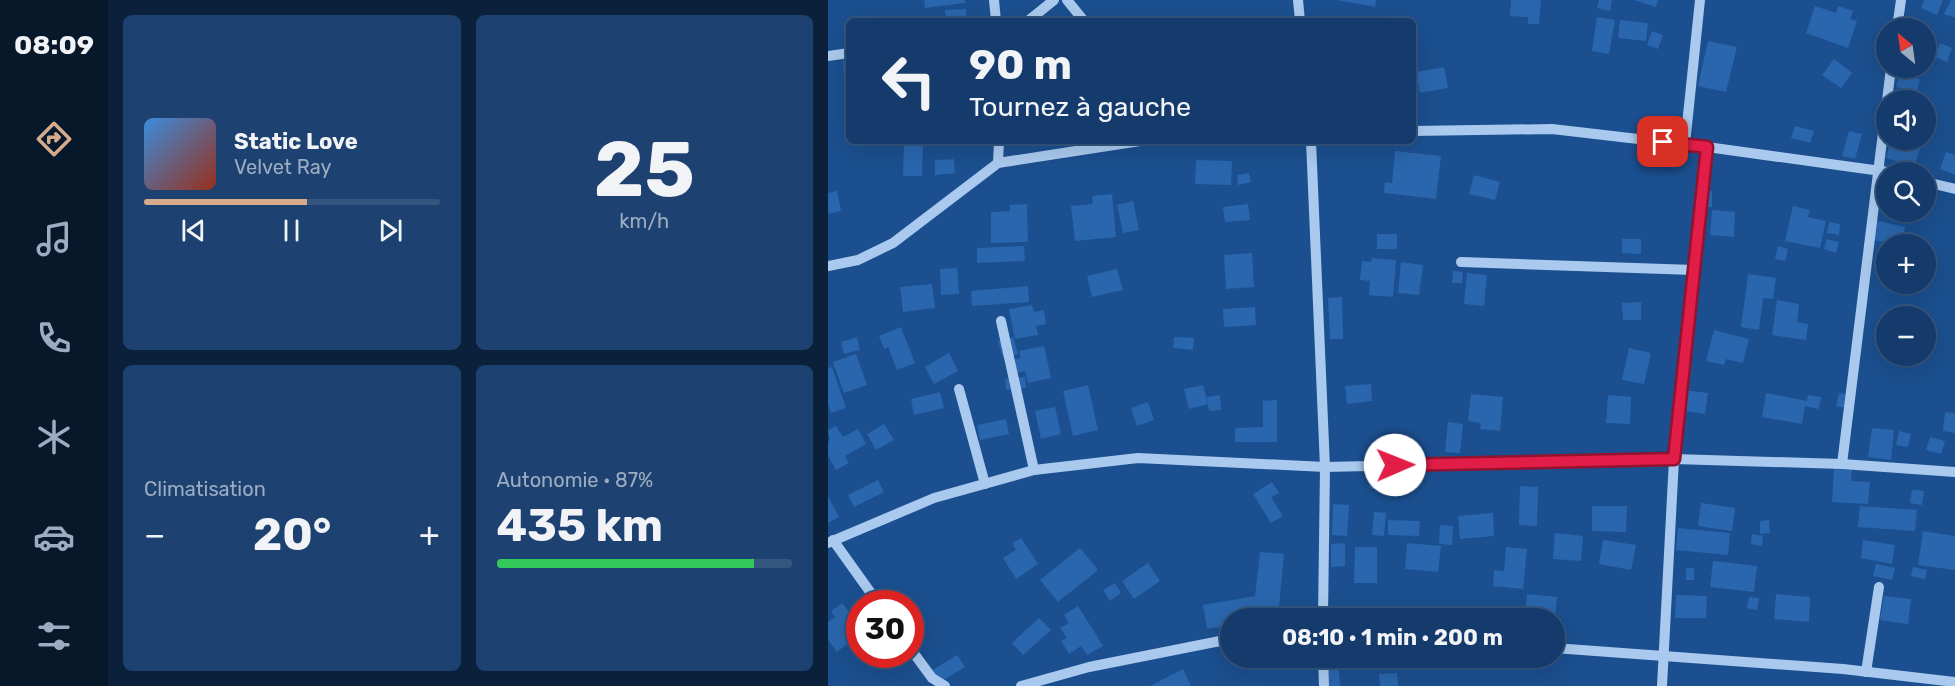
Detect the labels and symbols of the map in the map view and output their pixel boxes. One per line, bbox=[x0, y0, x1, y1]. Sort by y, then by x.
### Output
north arrow bbox=[1876, 18, 1936, 78]
pin bbox=[1637, 116, 1688, 167]
position arrow bbox=[1363, 433, 1427, 497]
speed limit sign: 30 bbox=[846, 590, 924, 668]

